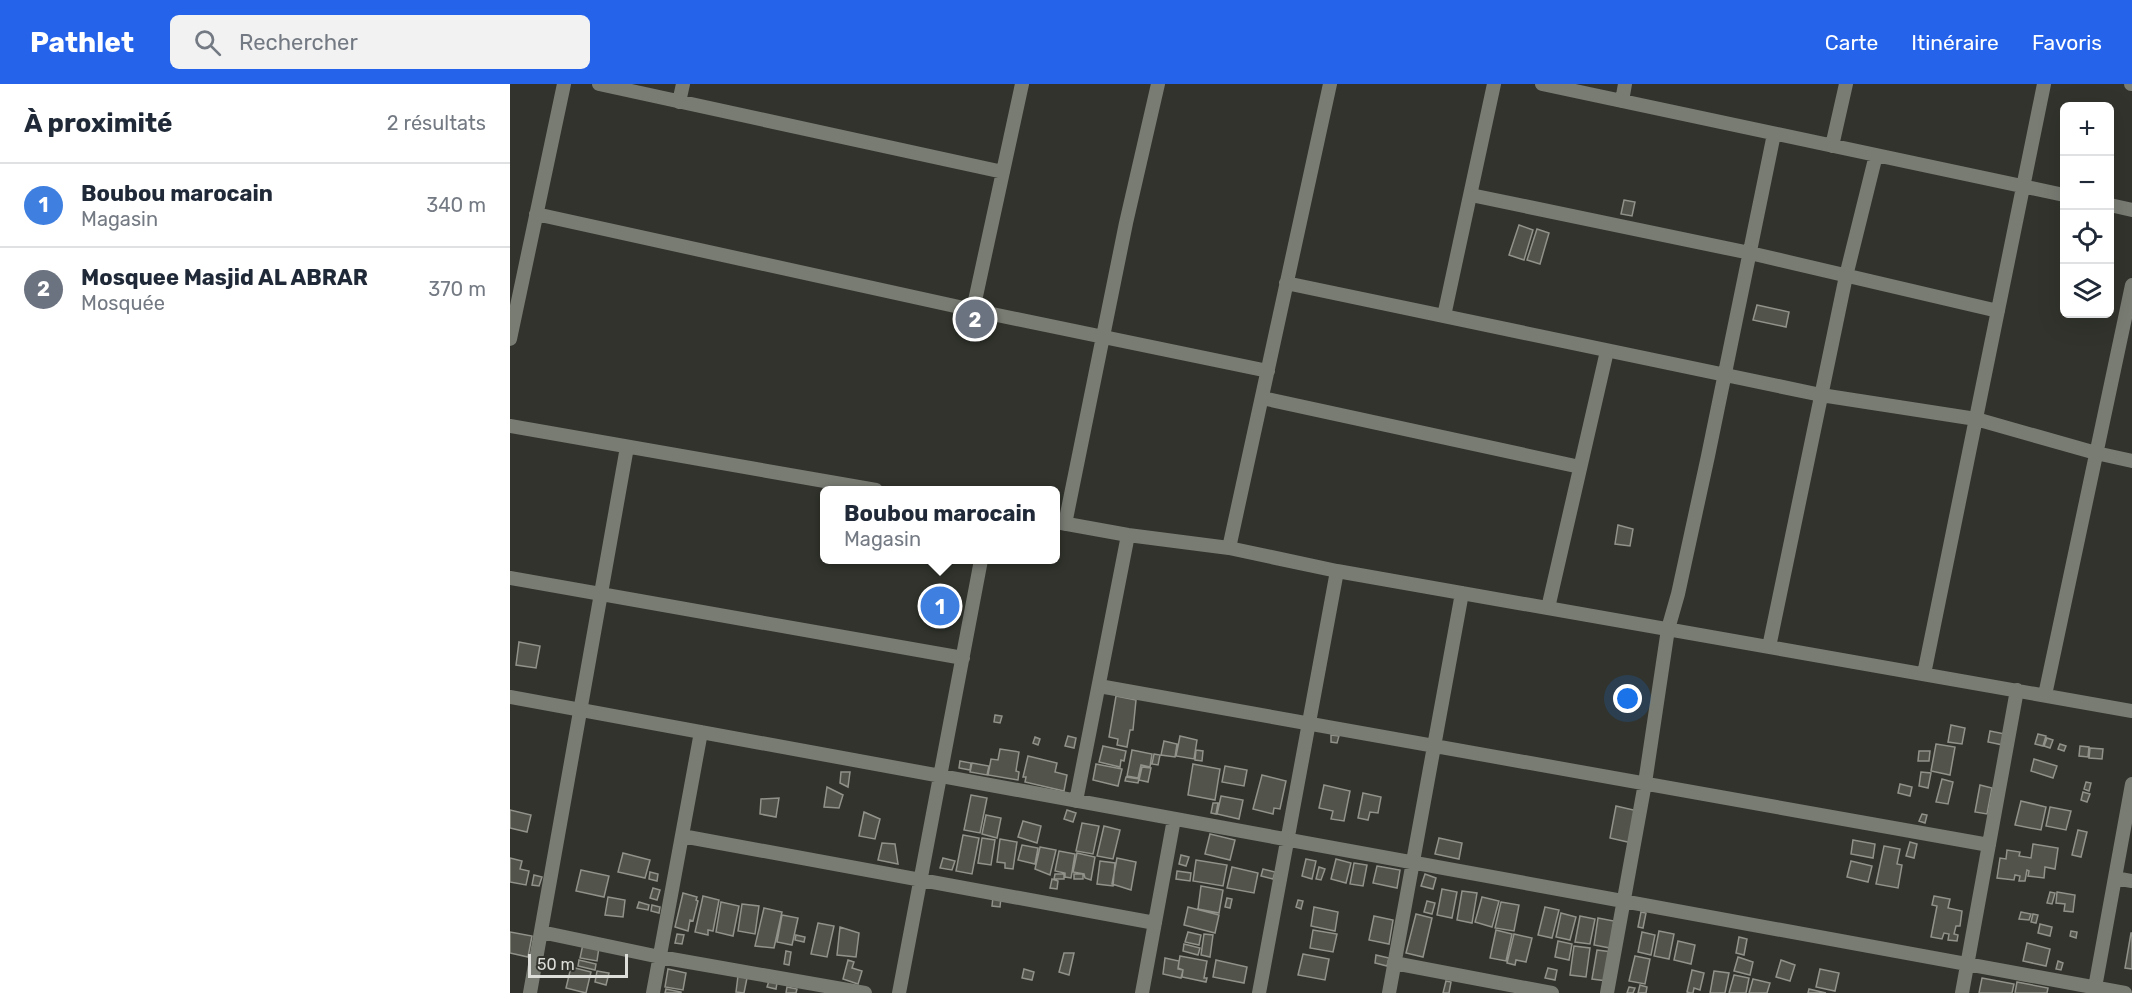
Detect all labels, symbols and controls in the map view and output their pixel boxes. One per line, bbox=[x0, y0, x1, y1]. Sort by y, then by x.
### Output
search box bbox=[170, 15, 590, 69]
text: Pathlet bbox=[30, 26, 134, 59]
icon: search bbox=[191, 26, 224, 59]
text: Rechercher bbox=[239, 29, 358, 56]
text: Carte bbox=[1825, 30, 1878, 55]
text: Itinéraire bbox=[1911, 30, 1999, 55]
text: Favoris bbox=[2032, 30, 2102, 55]
map controls bbox=[2060, 102, 2114, 318]
button: + bbox=[2060, 102, 2114, 156]
text: À proximité bbox=[24, 108, 173, 139]
text: 2 résultats bbox=[387, 111, 486, 135]
button: − bbox=[2060, 156, 2114, 210]
text: Boubou marocain bbox=[81, 180, 273, 207]
text: 1 bbox=[39, 193, 48, 217]
text: 340 m bbox=[426, 193, 486, 217]
text: Magasin bbox=[81, 207, 158, 231]
button: locate bbox=[2060, 210, 2114, 264]
text: Mosquee Masjid AL ABRAR bbox=[81, 264, 368, 291]
button: layers bbox=[2060, 264, 2114, 318]
text: 2 bbox=[37, 277, 50, 301]
text: 370 m bbox=[428, 277, 486, 301]
text: Mosquée bbox=[81, 291, 165, 315]
pin: 2 bbox=[956, 296, 994, 342]
popup bbox=[820, 486, 1060, 564]
text: Boubou marocain bbox=[844, 500, 1036, 527]
text: Magasin bbox=[844, 527, 921, 551]
pin: 1 bbox=[920, 584, 960, 628]
your location bbox=[1613, 684, 1642, 713]
scale bar bbox=[528, 951, 628, 978]
text: 50 m bbox=[537, 955, 575, 974]

